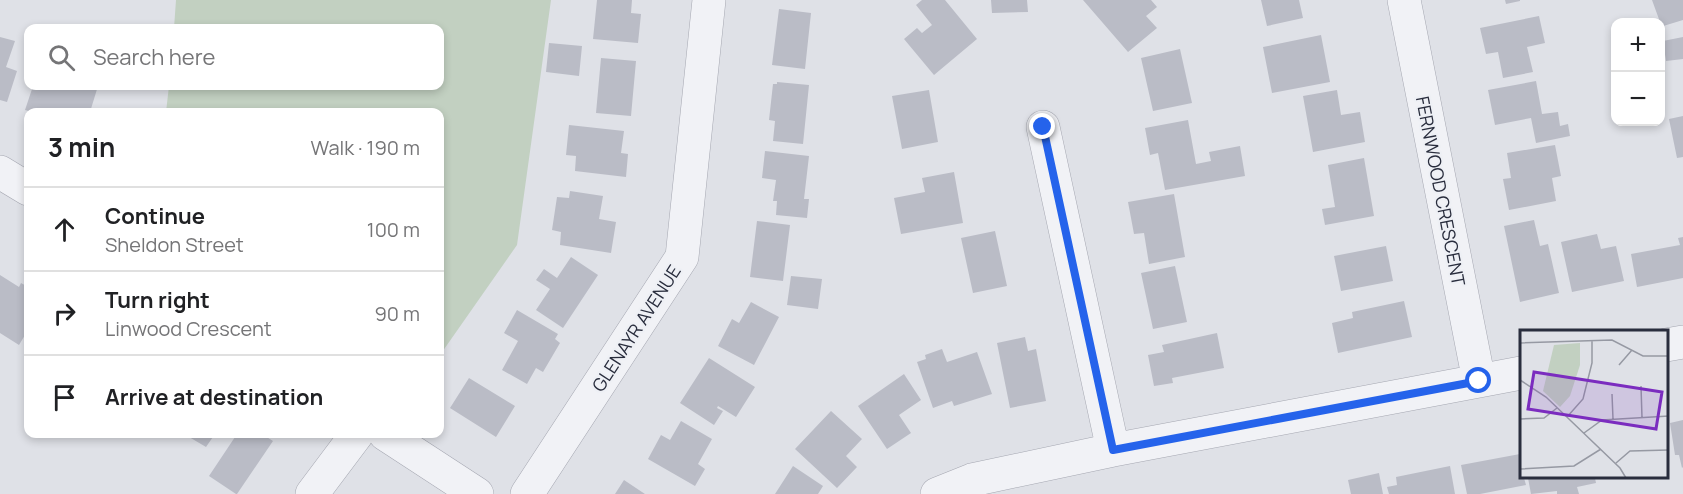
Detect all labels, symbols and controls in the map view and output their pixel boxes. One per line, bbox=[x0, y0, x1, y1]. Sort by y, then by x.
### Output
map controls bbox=[1611, 18, 1665, 126]
button: + bbox=[1611, 18, 1665, 72]
search box bbox=[24, 24, 444, 90]
icon: search bbox=[45, 41, 78, 74]
text: Search here bbox=[93, 42, 215, 72]
button: − bbox=[1611, 72, 1665, 126]
street label: FERNWOOD CRESCENT bbox=[1411, 94, 1471, 288]
route end bbox=[1029, 113, 1055, 139]
text: 3 min bbox=[48, 129, 115, 165]
text: Walk · 190 m bbox=[311, 134, 420, 161]
text: Continue bbox=[105, 201, 205, 231]
icon: ahead bbox=[48, 213, 81, 246]
text: 100 m bbox=[367, 216, 420, 243]
text: Sheldon Street bbox=[105, 231, 244, 258]
street label: GLENAYR AVENUE bbox=[586, 260, 686, 396]
text: Turn right bbox=[105, 285, 210, 315]
icon: right bbox=[48, 297, 81, 330]
text: 90 m bbox=[374, 300, 420, 327]
text: Linwood Crescent bbox=[105, 315, 272, 342]
inset map bbox=[1520, 330, 1668, 479]
route start bbox=[1465, 367, 1491, 393]
icon: arrive bbox=[48, 381, 81, 414]
text: Arrive at destination bbox=[105, 382, 323, 412]

